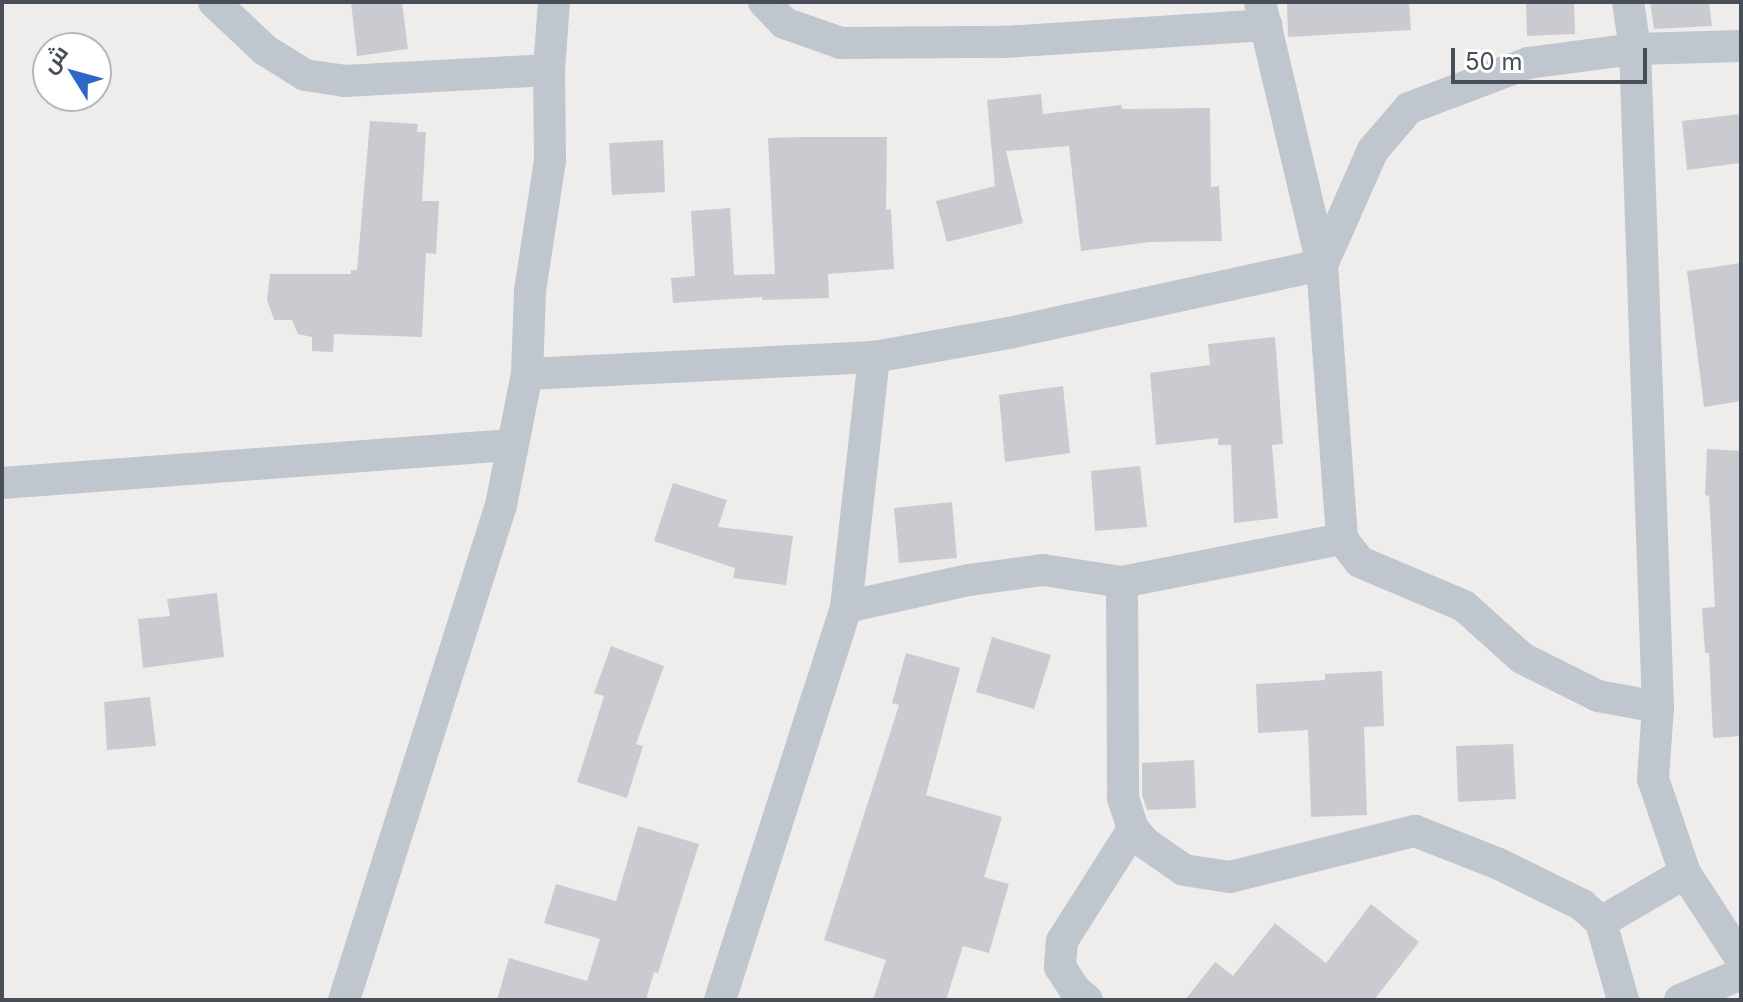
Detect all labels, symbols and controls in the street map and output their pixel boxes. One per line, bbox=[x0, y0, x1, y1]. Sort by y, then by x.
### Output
north arrow bbox=[32, 32, 112, 112]
scale bar bbox=[1455, 32, 1651, 82]
text: ش bbox=[36, 40, 73, 78]
text: 50 m bbox=[1465, 47, 1523, 76]

